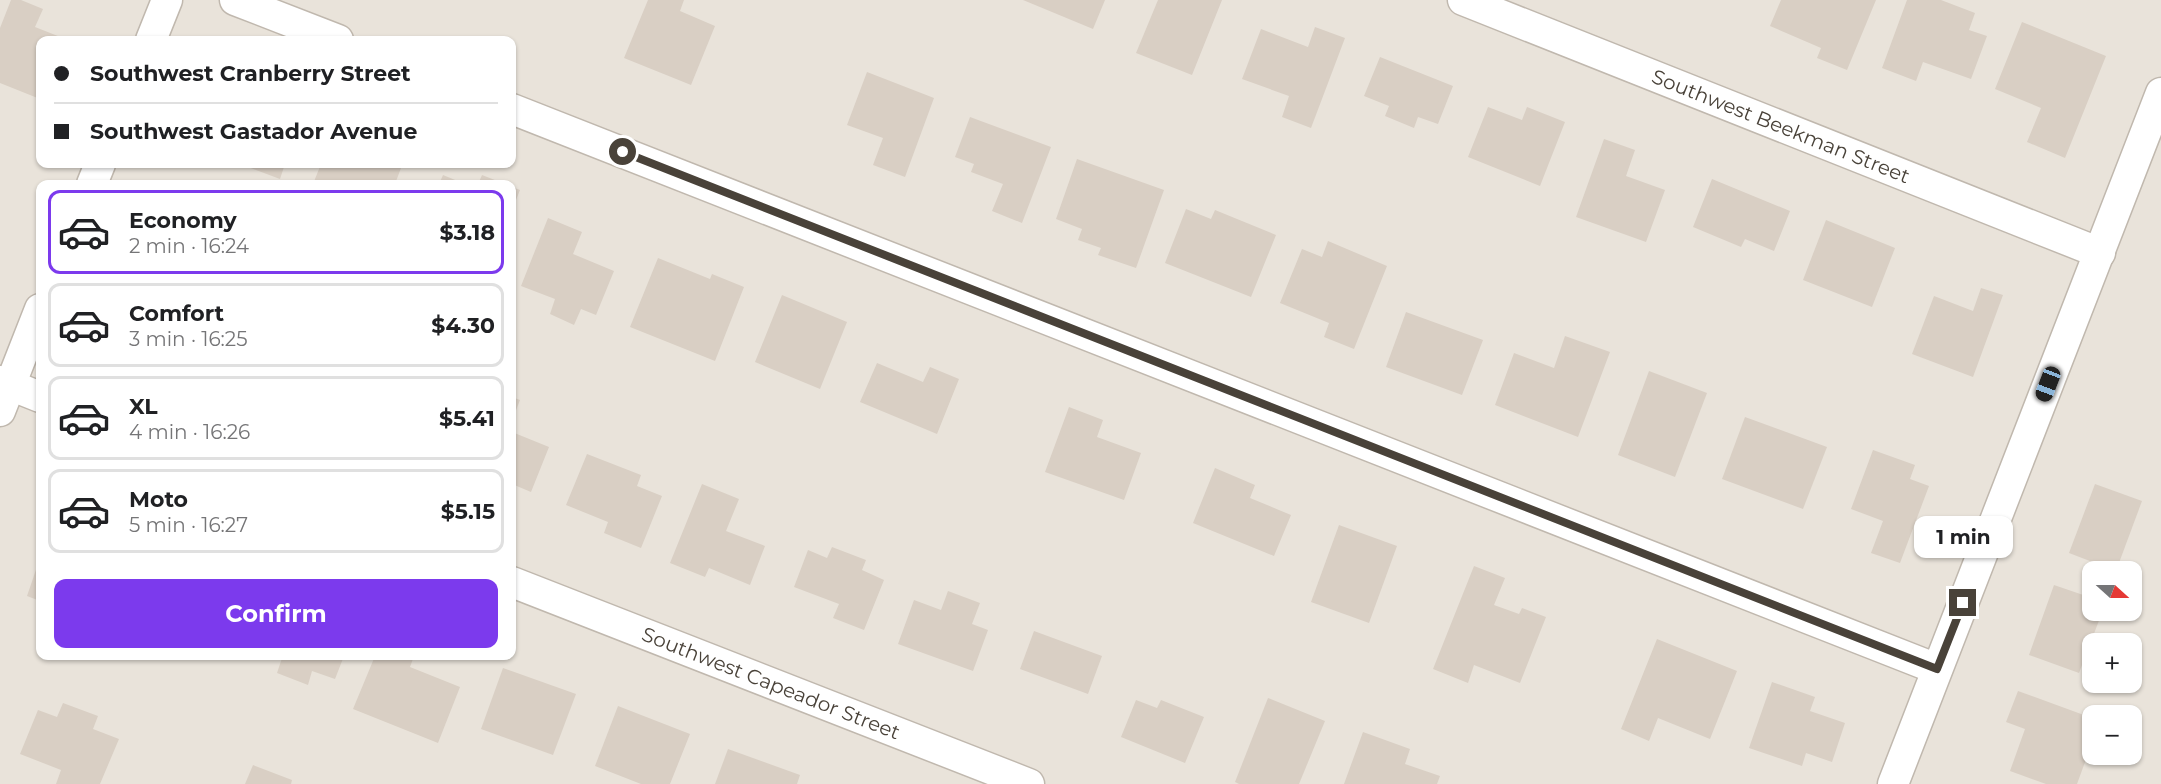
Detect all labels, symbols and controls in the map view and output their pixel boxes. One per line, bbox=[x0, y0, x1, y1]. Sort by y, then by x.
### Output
text: Southwest Cranberry Street bbox=[90, 60, 411, 87]
street label: Southwest Beekman Street bbox=[1648, 64, 1913, 188]
text: Southwest Gastador Avenue bbox=[90, 118, 417, 145]
route start bbox=[609, 138, 636, 165]
icon: car bbox=[57, 205, 111, 259]
text: Economy bbox=[129, 207, 237, 234]
text: $3.18 bbox=[439, 219, 495, 246]
text: 2 min · 16:24 bbox=[129, 234, 249, 258]
icon: car bbox=[57, 298, 111, 352]
text: Comfort bbox=[129, 300, 224, 327]
text: $4.30 bbox=[431, 312, 495, 339]
text: 3 min · 16:25 bbox=[129, 327, 247, 351]
car bbox=[2033, 364, 2063, 404]
icon: car bbox=[57, 391, 111, 445]
text: XL bbox=[129, 393, 158, 420]
text: $5.41 bbox=[439, 405, 495, 432]
text: 4 min · 16:26 bbox=[129, 420, 250, 444]
icon: car bbox=[57, 484, 111, 538]
text: Moto bbox=[129, 486, 188, 513]
text: $5.15 bbox=[441, 498, 495, 525]
text: 5 min · 16:27 bbox=[129, 513, 248, 537]
callout: 1 min bbox=[1914, 516, 2012, 558]
text: 1 min bbox=[1936, 525, 1991, 549]
north arrow bbox=[2082, 561, 2142, 621]
map controls bbox=[2082, 561, 2142, 765]
button: Confirm bbox=[54, 579, 498, 648]
route end bbox=[1949, 589, 1976, 616]
street label: Southwest Capeador Street bbox=[638, 622, 903, 744]
button: + bbox=[2082, 633, 2142, 693]
button: − bbox=[2082, 705, 2142, 765]

